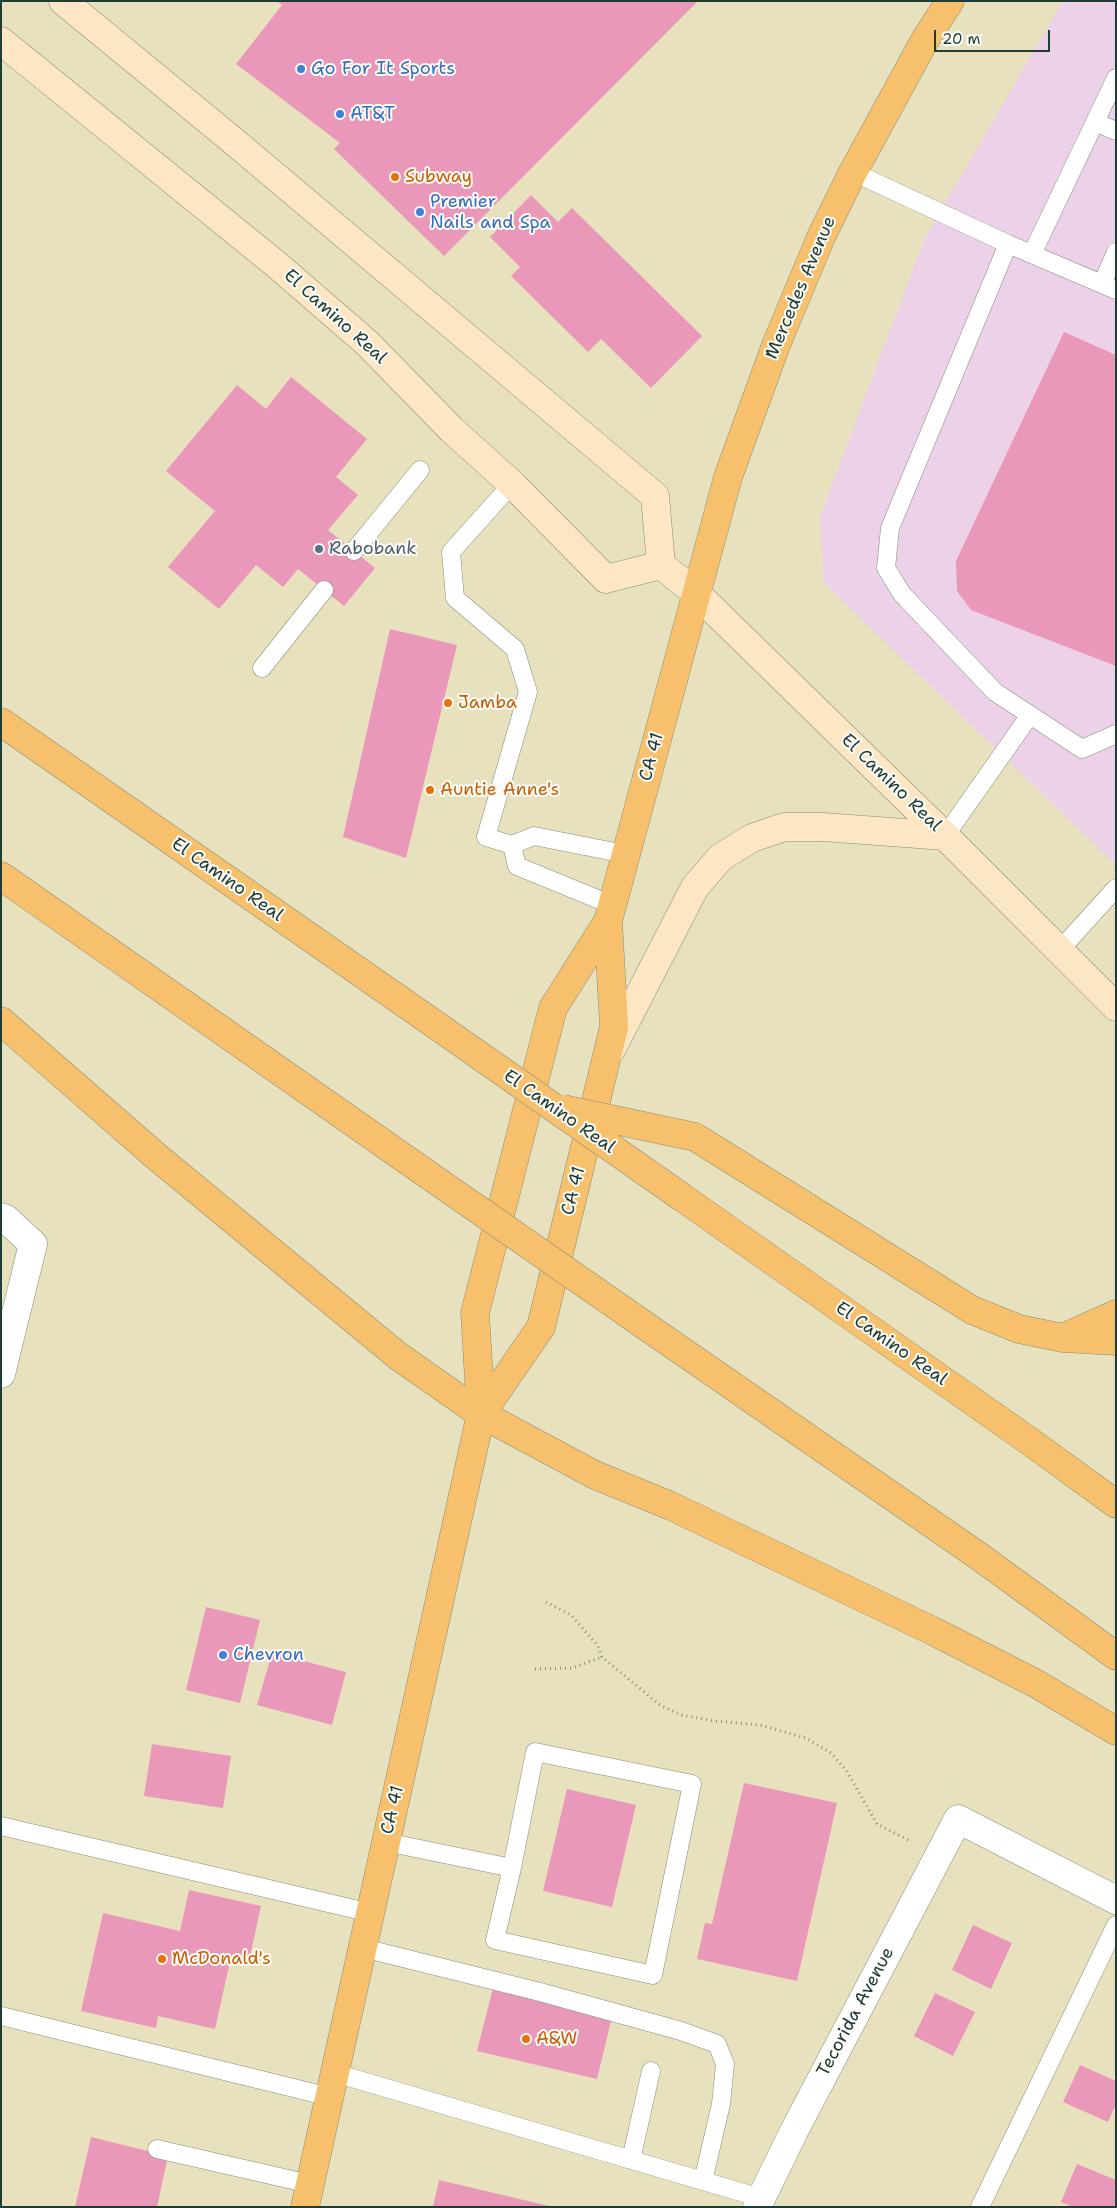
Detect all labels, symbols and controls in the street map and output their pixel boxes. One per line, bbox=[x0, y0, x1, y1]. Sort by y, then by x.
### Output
scale bar bbox=[937, 20, 1053, 52]
text: 20 m bbox=[942, 29, 981, 49]
place label: Go For It Sports bbox=[311, 58, 455, 80]
marker: Go For It Sports bbox=[295, 63, 307, 75]
place label: AT&T bbox=[350, 103, 395, 125]
marker: AT&T bbox=[334, 108, 346, 120]
place label: Subway bbox=[405, 166, 472, 188]
marker: Subway bbox=[389, 171, 401, 183]
place label: Premier Nails and Spa bbox=[430, 191, 551, 233]
marker: Premier Nails and Spa bbox=[414, 206, 426, 218]
street label: Mercedes Avenue bbox=[761, 213, 841, 363]
street label: El Camino Real bbox=[279, 265, 391, 369]
place label: Rabobank bbox=[329, 538, 417, 560]
marker: Rabobank bbox=[313, 543, 325, 555]
place label: Jamba bbox=[458, 692, 517, 714]
marker: Jamba bbox=[442, 697, 454, 709]
street label: CA 41 bbox=[635, 730, 669, 784]
street label: El Camino Real bbox=[836, 730, 946, 836]
place label: Auntie Anne's bbox=[440, 779, 559, 801]
marker: Auntie Anne's bbox=[424, 784, 436, 796]
street label: El Camino Real bbox=[167, 834, 287, 926]
street label: El Camino Real bbox=[499, 1066, 619, 1158]
street label: CA 41 bbox=[558, 1165, 590, 1217]
street label: El Camino Real bbox=[831, 1298, 951, 1390]
place label: Chevron bbox=[233, 1644, 304, 1666]
marker: Chevron bbox=[217, 1649, 229, 1661]
street label: CA 41 bbox=[377, 1784, 409, 1836]
street label: Tecorida Avenue bbox=[813, 1944, 899, 2080]
place label: McDonald's bbox=[172, 1948, 271, 1970]
marker: McDonald's bbox=[156, 1953, 168, 1965]
place label: A&W bbox=[536, 2028, 578, 2050]
marker: A&W bbox=[520, 2033, 532, 2045]

